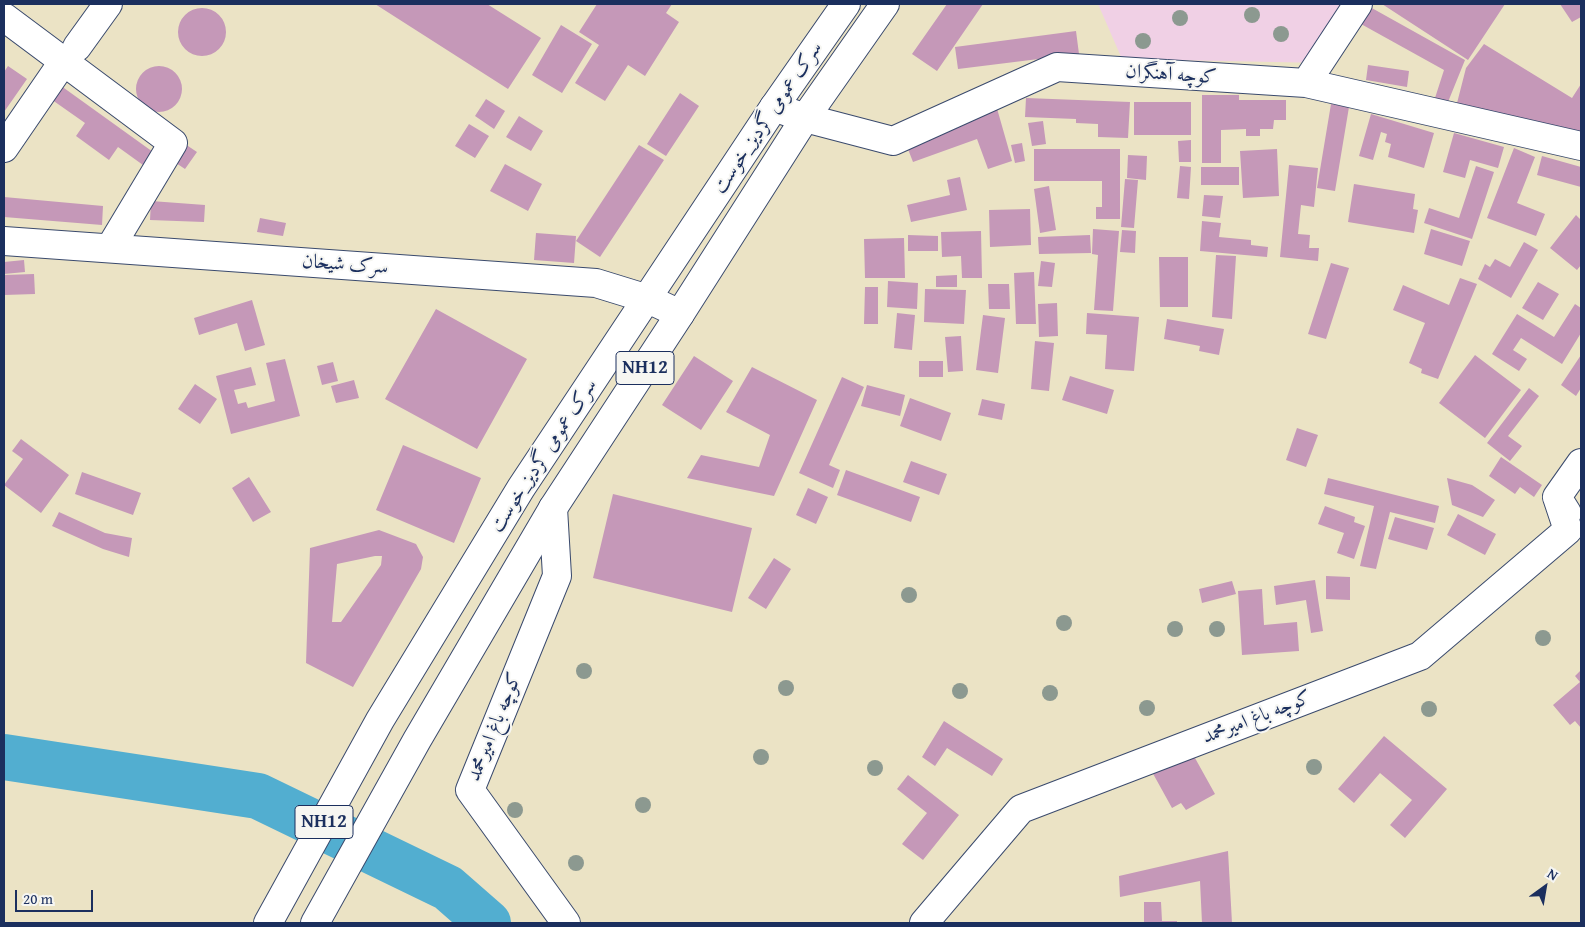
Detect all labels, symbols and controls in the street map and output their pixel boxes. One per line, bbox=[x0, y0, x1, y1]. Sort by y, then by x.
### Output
street label: سرک عمومی گردیز_خوست bbox=[708, 37, 828, 199]
street label: کوچه آهنگران bbox=[1125, 60, 1217, 90]
street label: سرک شیخان bbox=[301, 250, 389, 280]
road number: NH12 bbox=[616, 352, 674, 384]
street label: سرک عمومی گردیز_خوست bbox=[485, 375, 603, 537]
street label: کوچه باغ امیرمحمد bbox=[462, 669, 528, 785]
street label: کوچه باغ امیرمحمد bbox=[1199, 686, 1315, 750]
road number: NH12 bbox=[295, 806, 353, 839]
north arrow bbox=[1520, 862, 1570, 912]
text: N bbox=[1544, 863, 1562, 885]
scale bar bbox=[18, 880, 95, 912]
text: 20 m bbox=[23, 888, 53, 909]

